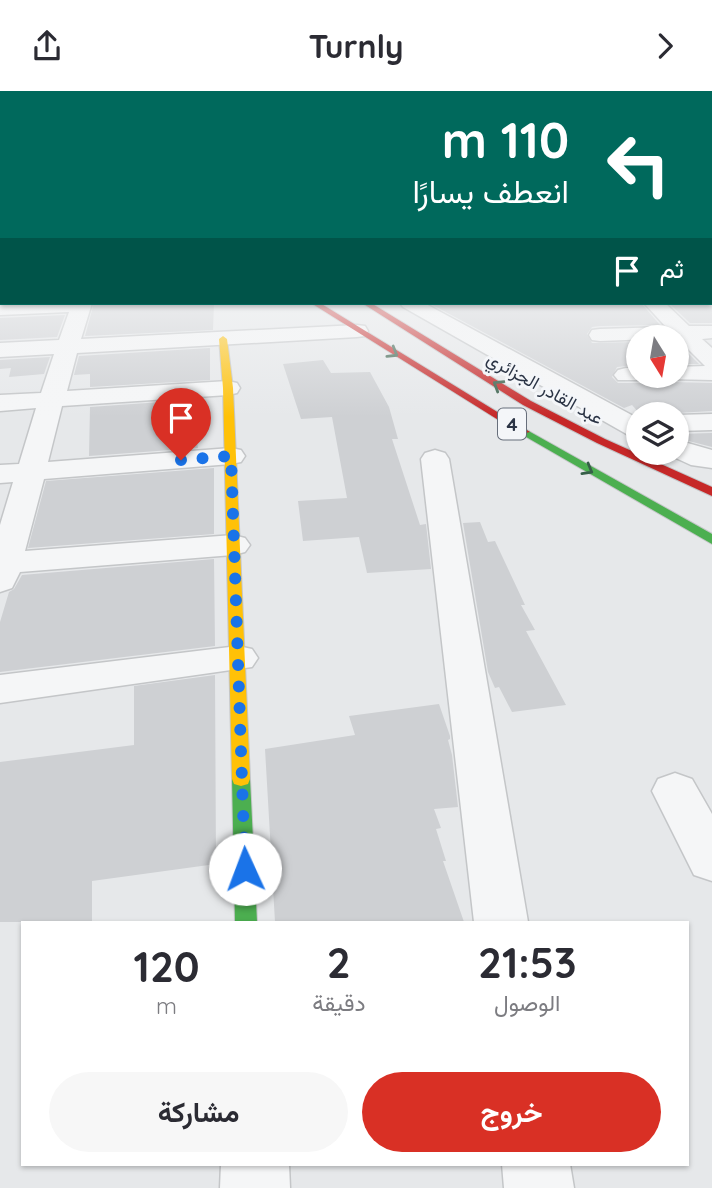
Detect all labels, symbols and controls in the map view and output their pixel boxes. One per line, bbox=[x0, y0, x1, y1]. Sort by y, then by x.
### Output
text: Turnly bbox=[309, 26, 403, 66]
icon: share bbox=[28, 27, 66, 65]
icon: forward bbox=[646, 27, 684, 65]
text: 110 m bbox=[442, 109, 569, 170]
icon: left bbox=[593, 119, 684, 210]
text: انعطف يسارًا bbox=[413, 171, 569, 211]
icon: arrive bbox=[608, 252, 646, 290]
text: ثم bbox=[660, 252, 684, 285]
north arrow bbox=[626, 325, 690, 389]
map controls bbox=[626, 325, 689, 465]
one-way arrow bbox=[385, 344, 398, 357]
street label: عبد القادر الجزائري bbox=[481, 347, 607, 433]
one-way arrow bbox=[492, 380, 505, 393]
pin bbox=[151, 388, 211, 460]
icon: arrive bbox=[162, 399, 200, 437]
button: layers bbox=[626, 402, 689, 465]
road number: 4 bbox=[498, 409, 526, 439]
one-way arrow bbox=[581, 462, 593, 475]
position arrow bbox=[208, 832, 282, 906]
text: 2 bbox=[327, 936, 351, 989]
text: 21:53 bbox=[478, 936, 576, 989]
text: 120 bbox=[134, 940, 200, 993]
text: دقيقة bbox=[312, 988, 365, 1017]
text: الوصول bbox=[494, 988, 560, 1017]
text: m bbox=[156, 991, 177, 1020]
button: مشاركة bbox=[49, 1072, 348, 1152]
button: خروج bbox=[362, 1072, 661, 1152]

